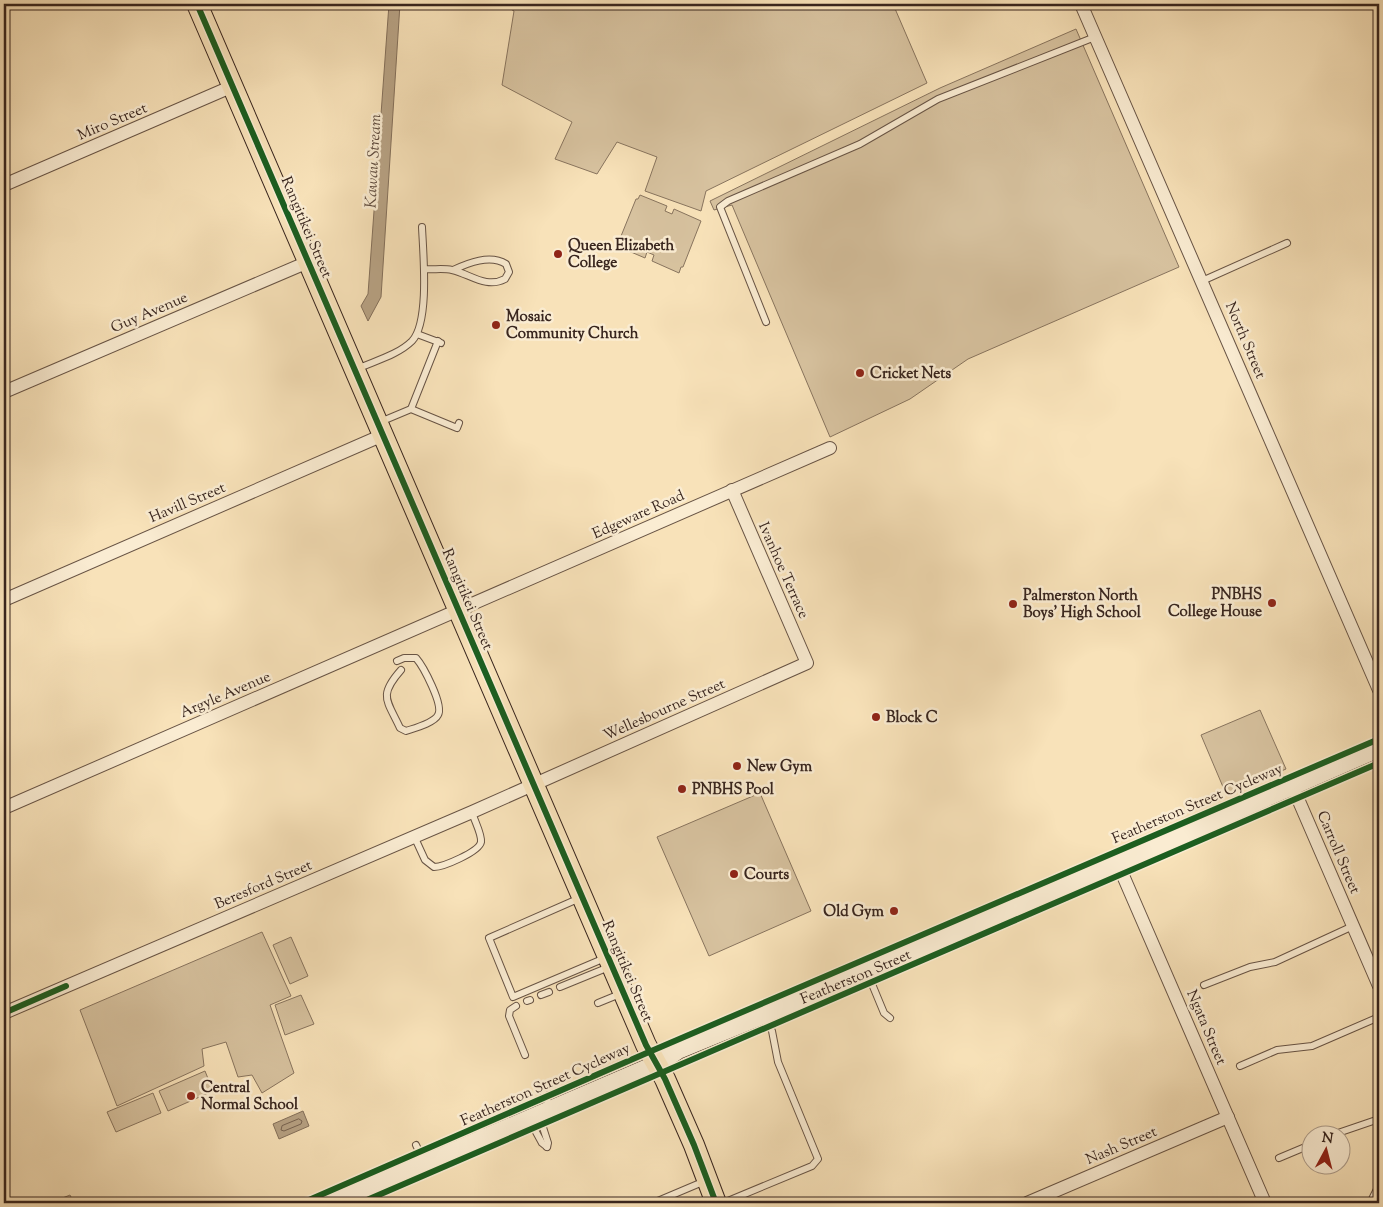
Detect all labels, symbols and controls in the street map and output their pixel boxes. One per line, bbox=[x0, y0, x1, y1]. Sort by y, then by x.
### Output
street label: Miro Street bbox=[75, 98, 151, 146]
water label: Kawau Stream bbox=[361, 113, 388, 209]
street label: Rangitikei Street bbox=[275, 174, 336, 282]
place label: Queen Elizabeth College bbox=[568, 236, 674, 274]
marker: Queen Elizabeth College bbox=[552, 248, 564, 260]
street label: Guy Avenue bbox=[108, 288, 191, 339]
street label: North Street bbox=[1219, 299, 1270, 382]
place label: Mosaic Community Church bbox=[506, 307, 639, 345]
marker: Mosaic Community Church bbox=[490, 319, 502, 331]
place label: Cricket Nets bbox=[870, 364, 951, 385]
marker: Cricket Nets bbox=[854, 367, 866, 379]
street label: Havill Street bbox=[146, 478, 229, 529]
street label: Edgeware Road bbox=[589, 485, 689, 545]
street label: Ivanhoe Terrace bbox=[752, 519, 813, 622]
street label: Rangitikei Street bbox=[436, 546, 497, 654]
place label: PNBHS College House bbox=[1168, 585, 1262, 623]
place label: Palmerston North Boys' High School bbox=[1023, 586, 1142, 624]
marker: PNBHS College House bbox=[1266, 597, 1278, 609]
marker: Palmerston North Boys' High School bbox=[1007, 598, 1019, 610]
street label: Argyle Avenue bbox=[177, 667, 274, 724]
street label: Wellesbourne Street bbox=[600, 674, 729, 747]
place label: Block C bbox=[886, 708, 938, 729]
marker: Block C bbox=[870, 711, 882, 723]
place label: New Gym bbox=[747, 757, 813, 778]
street label: Featherston Street Cycleway bbox=[1109, 759, 1287, 850]
marker: New Gym bbox=[731, 760, 743, 772]
place label: PNBHS Pool bbox=[692, 780, 775, 801]
marker: PNBHS Pool bbox=[676, 783, 688, 795]
street label: Carroll Street bbox=[1311, 808, 1365, 897]
street label: Beresford Street bbox=[212, 855, 316, 915]
place label: Courts bbox=[744, 865, 789, 886]
marker: Courts bbox=[728, 868, 740, 880]
place label: Old Gym bbox=[823, 902, 885, 923]
marker: Old Gym bbox=[888, 905, 900, 917]
street label: Rangitikei Street bbox=[596, 918, 657, 1026]
street label: Featherston Street bbox=[797, 945, 915, 1010]
street label: Ngata Street bbox=[1180, 987, 1231, 1068]
street label: Featherston Street Cycleway bbox=[458, 1038, 634, 1132]
place label: Central Normal School bbox=[201, 1078, 299, 1116]
marker: Central Normal School bbox=[185, 1090, 197, 1102]
street label: Nash Street bbox=[1083, 1122, 1160, 1171]
north arrow bbox=[1300, 1124, 1350, 1174]
text: N bbox=[1321, 1128, 1334, 1150]

